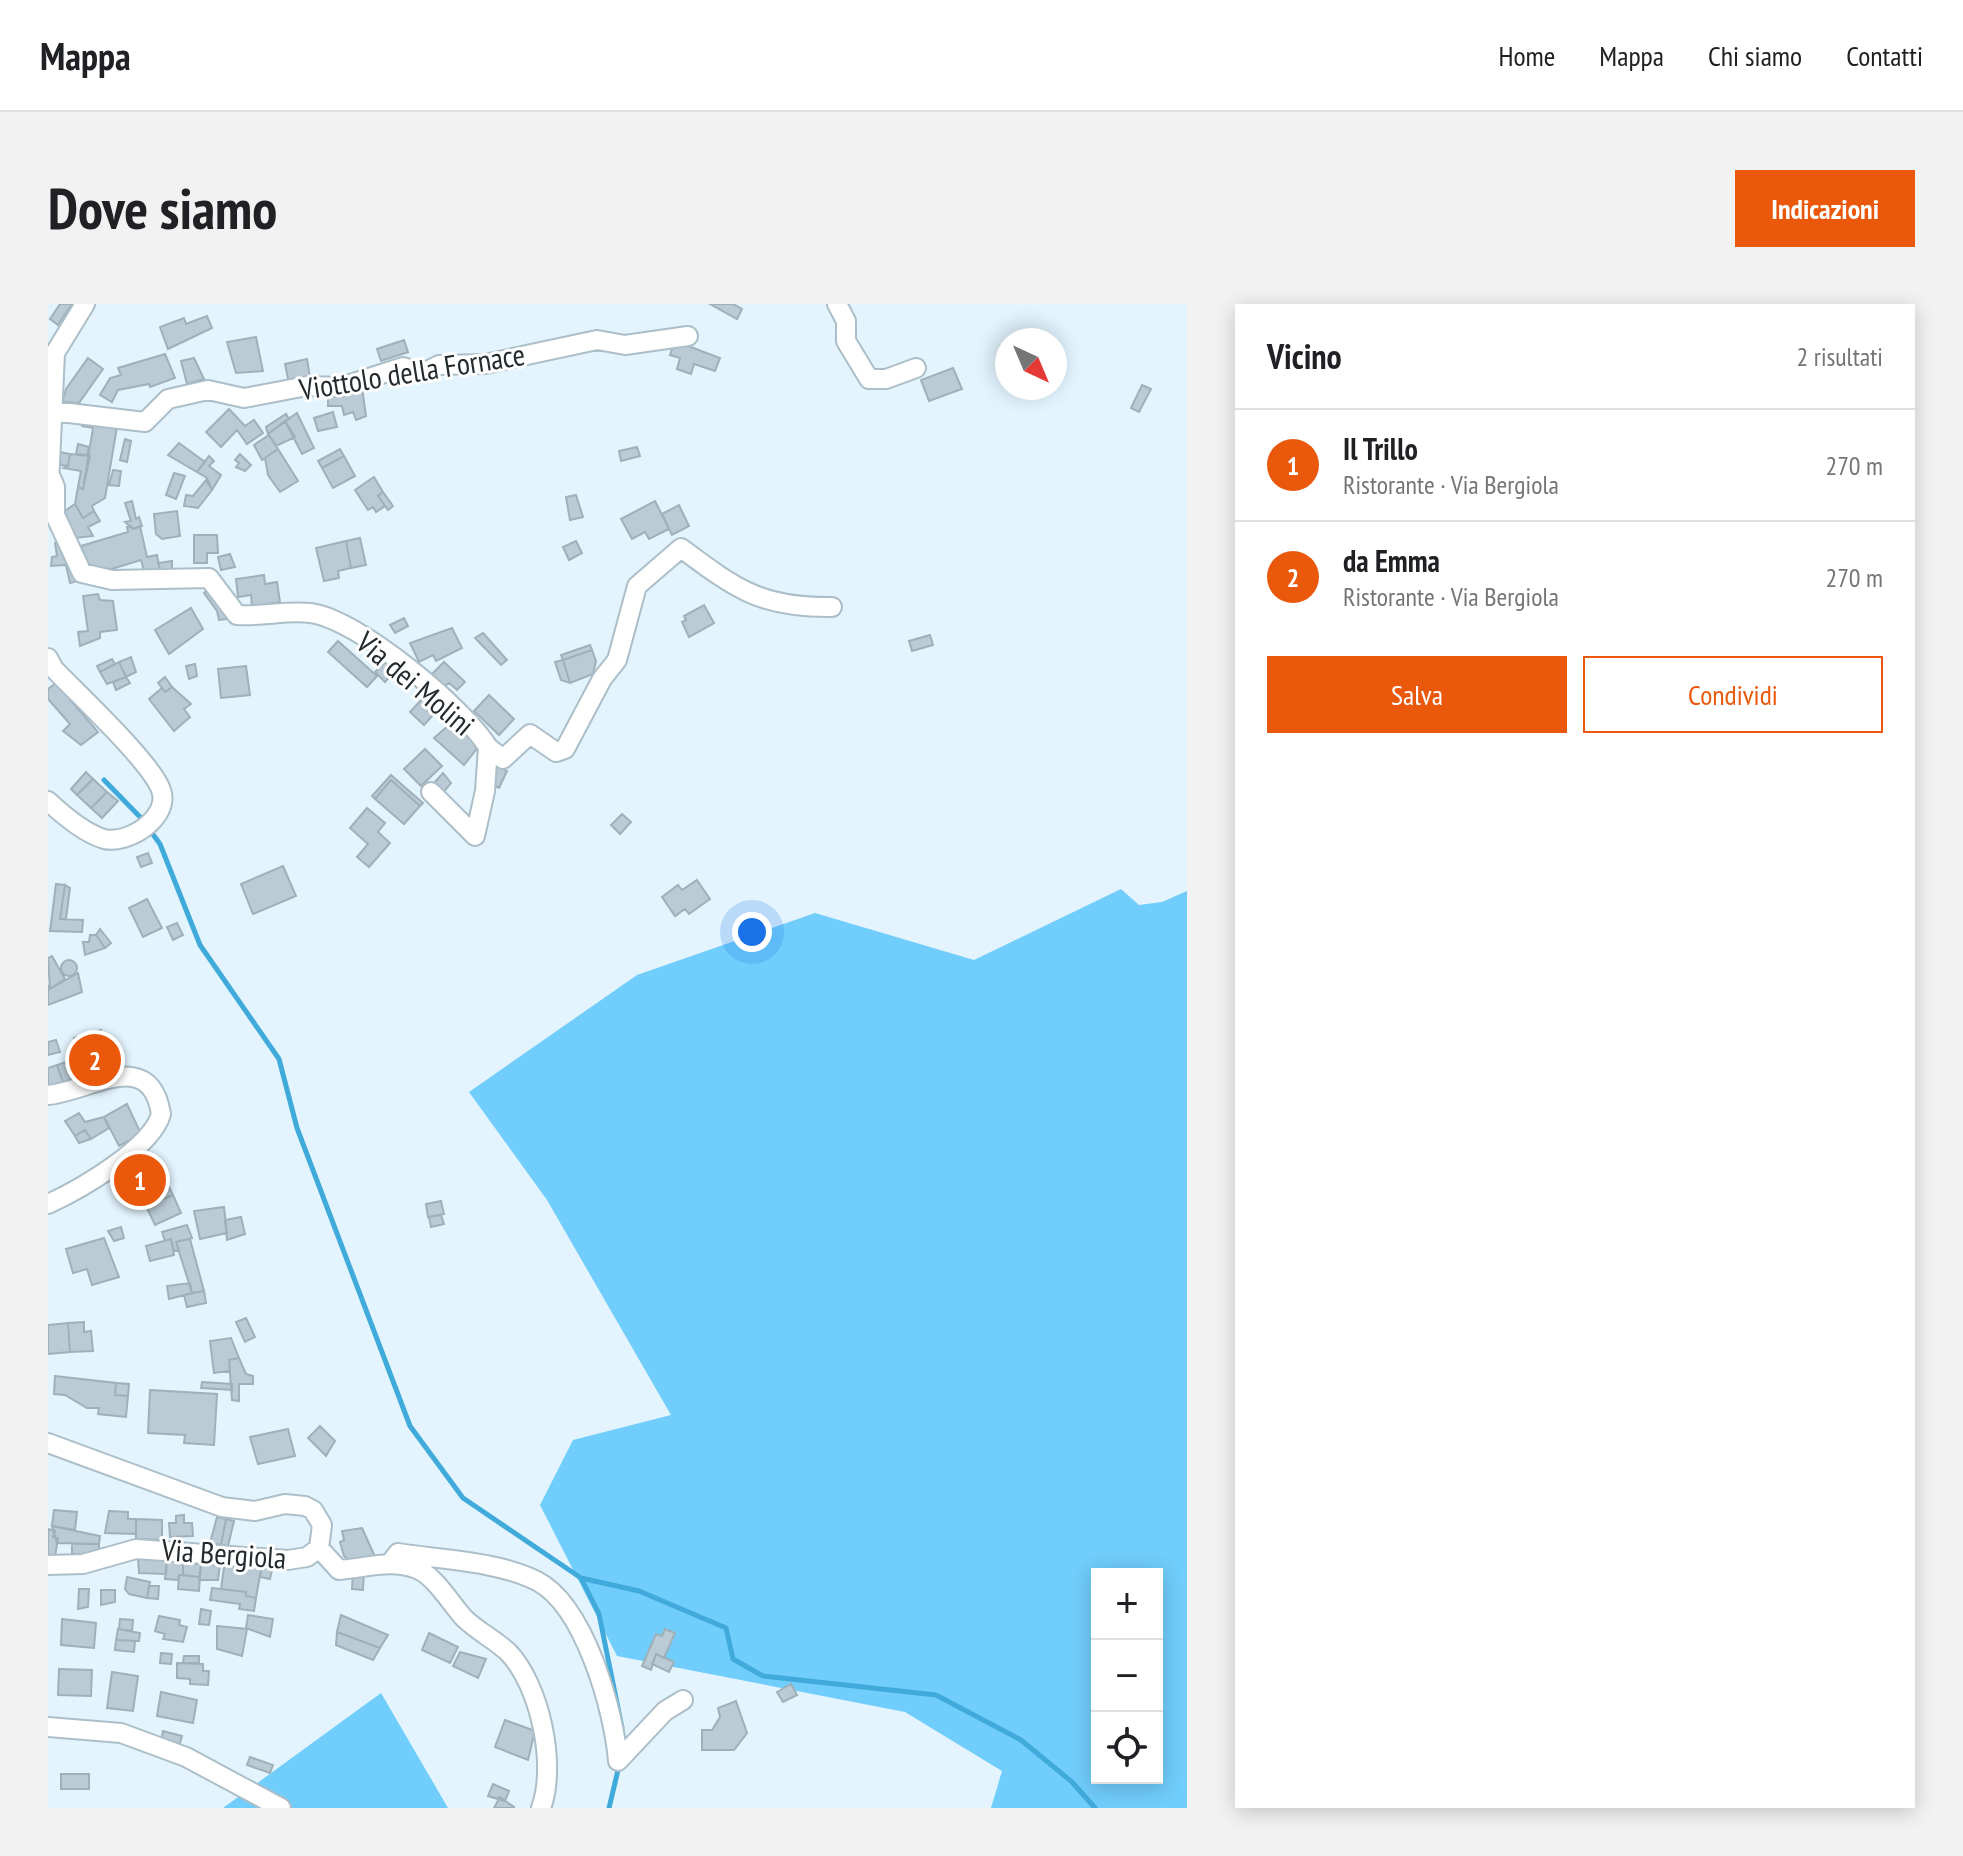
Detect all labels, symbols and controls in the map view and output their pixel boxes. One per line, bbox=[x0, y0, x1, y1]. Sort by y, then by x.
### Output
text: Mappa bbox=[40, 31, 131, 80]
text: Home bbox=[1498, 37, 1555, 74]
text: Mappa bbox=[1599, 37, 1664, 74]
text: Chi siamo bbox=[1708, 37, 1802, 74]
text: Contatti bbox=[1846, 37, 1923, 74]
button: Indicazioni bbox=[1735, 170, 1915, 247]
text: Dove siamo bbox=[48, 172, 277, 244]
north arrow bbox=[995, 328, 1067, 400]
street label: Viottolo della Fornace bbox=[295, 334, 528, 408]
text: Vicino bbox=[1267, 334, 1342, 378]
text: 2 risultati bbox=[1797, 340, 1883, 373]
text: Il Trillo bbox=[1343, 429, 1418, 468]
text: 1 bbox=[1287, 449, 1299, 482]
text: 270 m bbox=[1825, 449, 1883, 482]
text: Ristorante · Via Bergiola bbox=[1343, 468, 1559, 501]
text: da Emma bbox=[1343, 541, 1440, 580]
text: 2 bbox=[1287, 561, 1299, 594]
text: 270 m bbox=[1825, 561, 1883, 594]
text: Ristorante · Via Bergiola bbox=[1343, 580, 1559, 613]
street label: Via dei Molini bbox=[348, 622, 483, 744]
button: Salva bbox=[1267, 656, 1567, 733]
button: Condividi bbox=[1583, 656, 1883, 733]
your location bbox=[732, 912, 772, 952]
pin: 2 bbox=[69, 1030, 121, 1090]
pin: 1 bbox=[114, 1150, 166, 1210]
street label: Via Bergiola bbox=[159, 1529, 288, 1577]
map controls bbox=[1091, 1568, 1163, 1784]
button: + bbox=[1091, 1568, 1163, 1640]
button: − bbox=[1091, 1640, 1163, 1712]
button: locate bbox=[1091, 1712, 1163, 1784]

